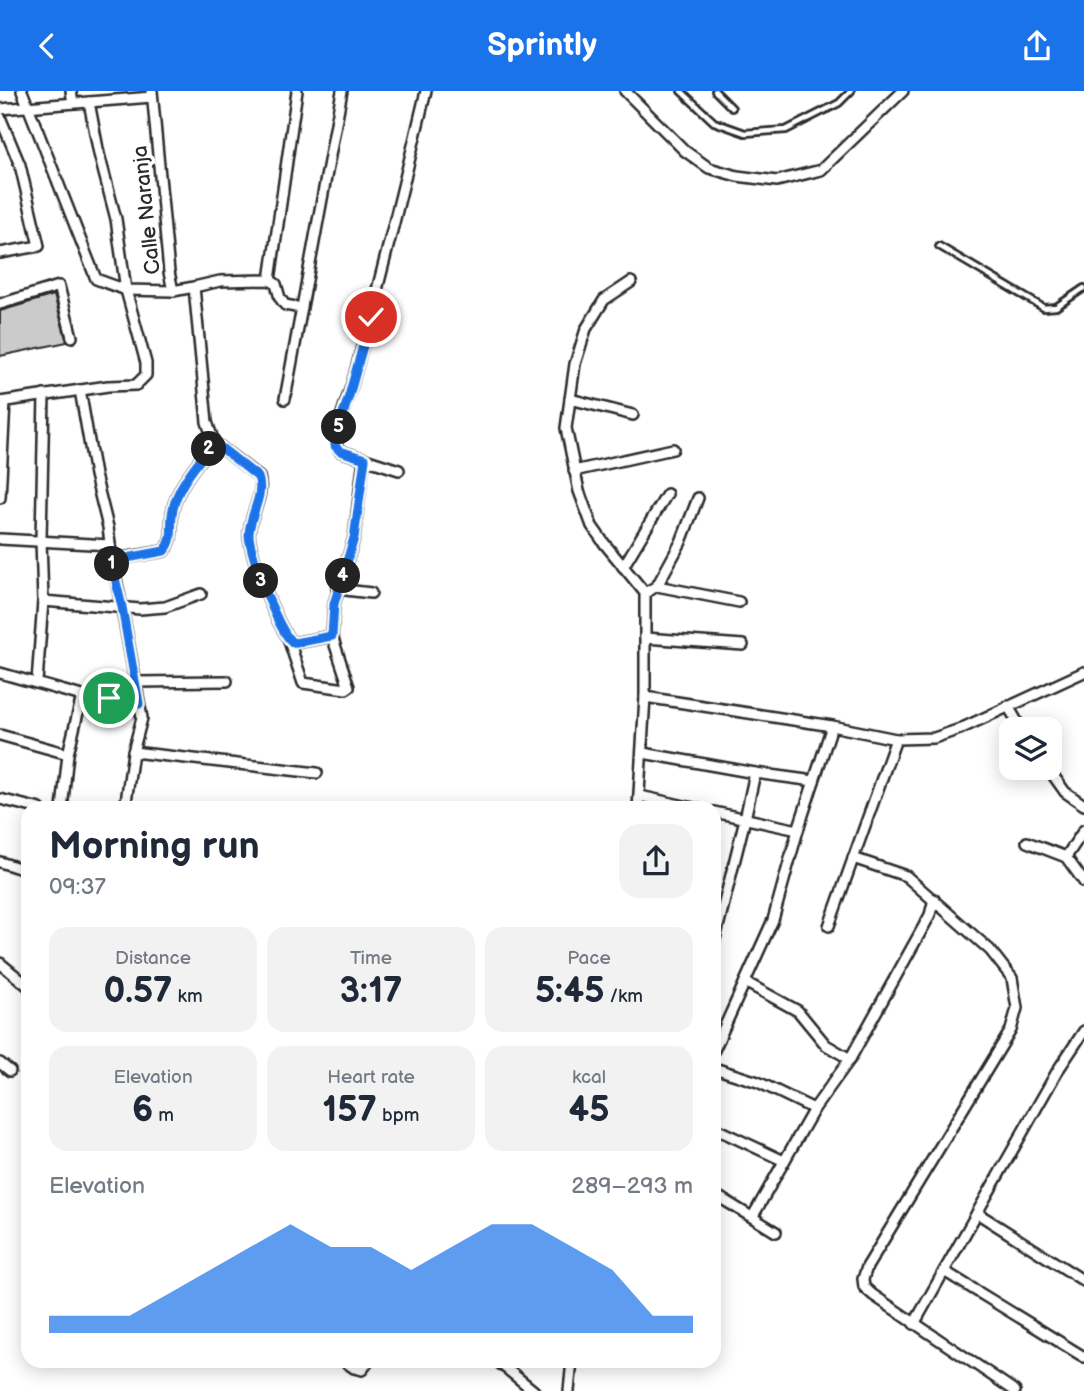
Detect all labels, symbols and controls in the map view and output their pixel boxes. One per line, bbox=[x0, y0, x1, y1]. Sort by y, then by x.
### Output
text: Sprintly bbox=[487, 26, 597, 65]
icon: back bbox=[28, 27, 66, 65]
icon: share bbox=[1018, 27, 1056, 65]
street label: Calle Naranja bbox=[127, 144, 166, 276]
pin bbox=[341, 287, 401, 347]
icon: check bbox=[352, 298, 390, 336]
pin: 5 bbox=[322, 409, 356, 445]
text: 5 bbox=[333, 415, 344, 438]
pin: 2 bbox=[192, 431, 227, 467]
text: 2 bbox=[203, 437, 214, 460]
pin: 1 bbox=[94, 547, 130, 581]
text: 1 bbox=[108, 552, 116, 575]
pin: 4 bbox=[326, 559, 360, 594]
pin: 3 bbox=[244, 563, 278, 599]
text: 4 bbox=[337, 564, 348, 587]
text: 3 bbox=[255, 569, 266, 592]
pin bbox=[79, 668, 139, 728]
icon: arrive bbox=[90, 679, 128, 717]
map controls bbox=[999, 717, 1062, 780]
button: layers bbox=[999, 717, 1062, 780]
text: Morning run bbox=[49, 824, 260, 869]
button: share bbox=[619, 824, 693, 898]
text: 09:37 bbox=[49, 873, 106, 901]
text: Distance bbox=[115, 947, 191, 970]
text: Time bbox=[350, 947, 392, 970]
text: Pace bbox=[567, 947, 611, 970]
text: 0.57 bbox=[103, 970, 172, 1013]
text: 3:17 bbox=[340, 970, 402, 1013]
text: 5:45 bbox=[535, 970, 604, 1013]
text: km bbox=[172, 985, 203, 1008]
text: /km bbox=[604, 985, 643, 1008]
text: Elevation bbox=[113, 1066, 193, 1089]
text: Heart rate bbox=[327, 1066, 415, 1089]
text: kcal bbox=[572, 1066, 606, 1089]
text: 6 bbox=[132, 1089, 153, 1132]
text: 157 bbox=[323, 1089, 377, 1132]
text: 45 bbox=[569, 1089, 609, 1132]
text: m bbox=[153, 1104, 174, 1127]
text: bpm bbox=[377, 1104, 419, 1127]
text: Elevation bbox=[49, 1172, 145, 1200]
text: 289–293 m bbox=[571, 1172, 693, 1200]

